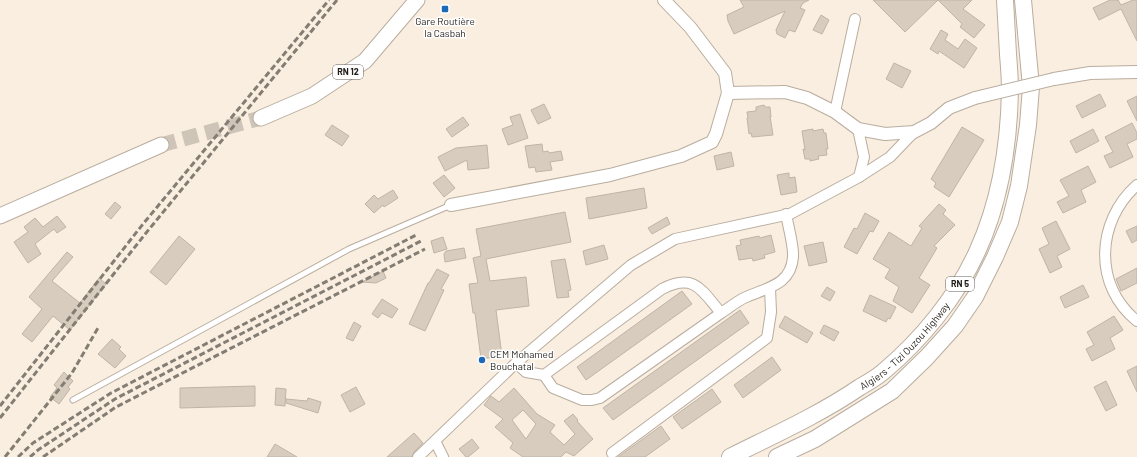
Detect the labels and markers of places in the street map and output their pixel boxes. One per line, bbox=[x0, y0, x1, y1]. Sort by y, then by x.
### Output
marker: Gare Routière la Casbah bbox=[440, 4, 450, 14]
place label: Gare Routière la Casbah bbox=[415, 15, 475, 39]
place label: CEM Mohamed Bouchatal bbox=[490, 348, 553, 372]
marker: CEM Mohamed Bouchatal bbox=[477, 355, 487, 365]

